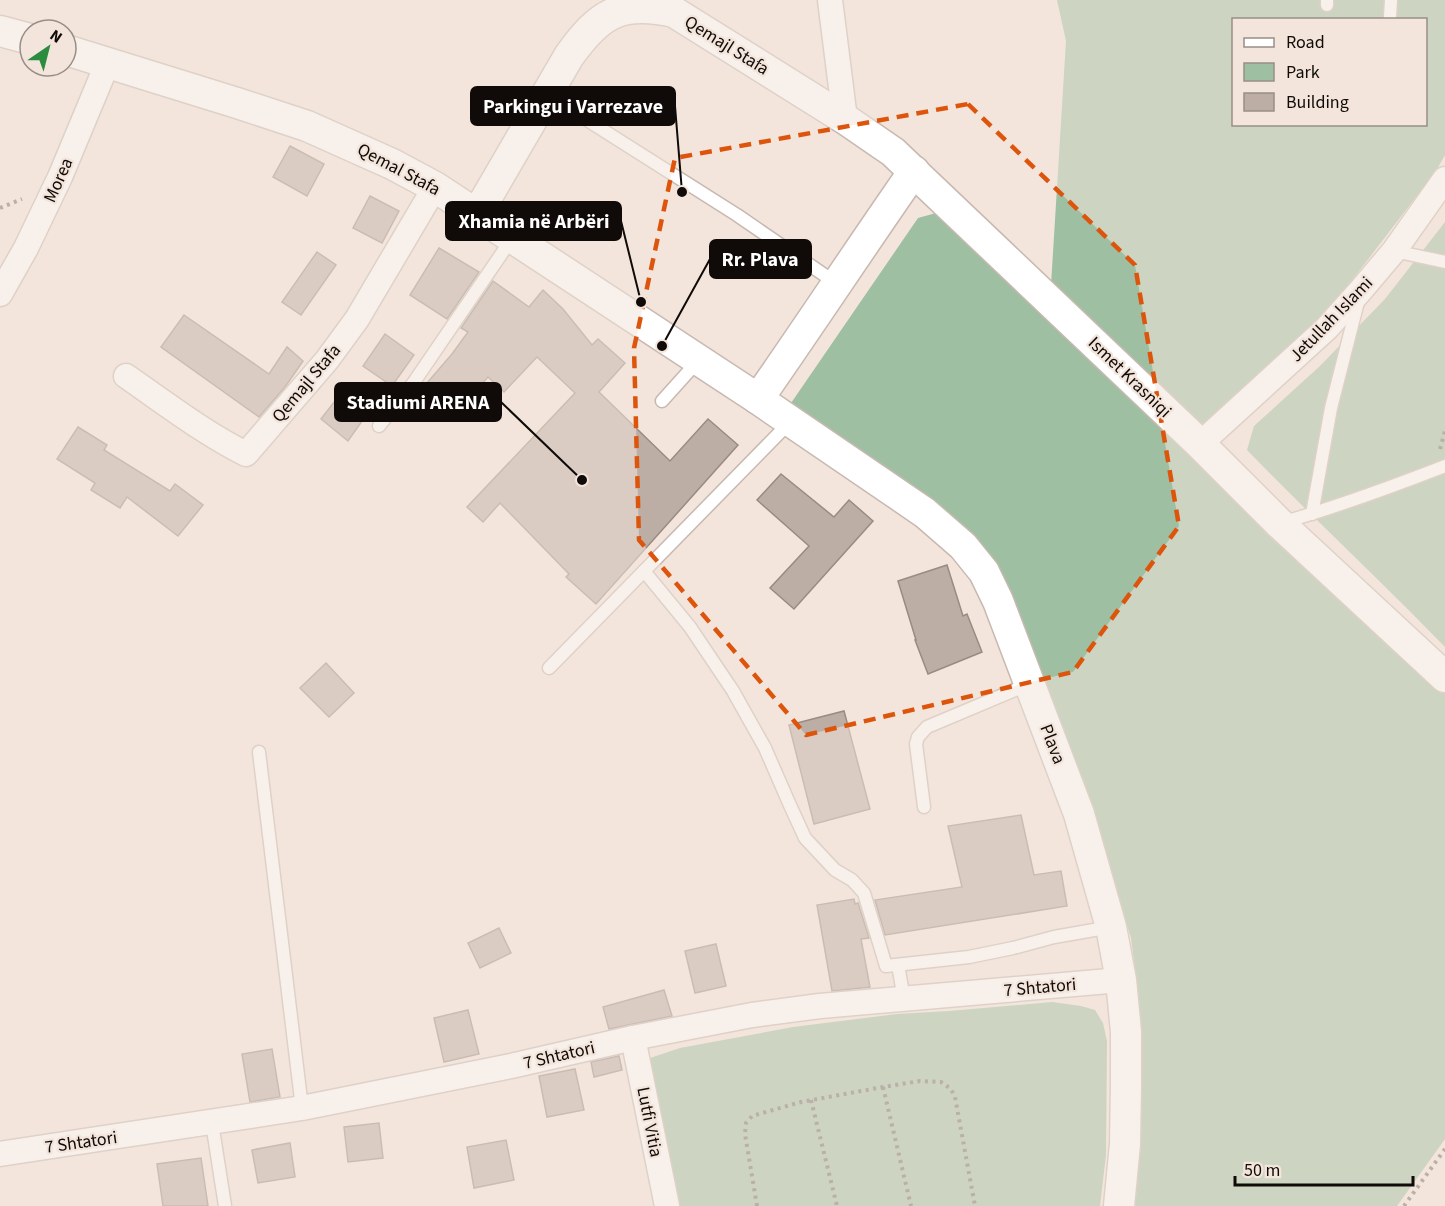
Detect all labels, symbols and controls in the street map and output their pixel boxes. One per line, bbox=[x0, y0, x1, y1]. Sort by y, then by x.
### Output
street label: Qemajl Stafa bbox=[680, 10, 774, 81]
north arrow bbox=[18, 18, 78, 78]
legend bbox=[1232, 18, 1427, 126]
text: N bbox=[45, 24, 67, 49]
text: Road bbox=[1286, 30, 1325, 55]
text: Park bbox=[1286, 60, 1320, 85]
callout: Parkingu i Varrezave bbox=[471, 87, 675, 125]
text: Building bbox=[1286, 90, 1349, 115]
text: Parkingu i Varrezave bbox=[483, 93, 663, 121]
street label: Qemal Stafa bbox=[353, 137, 445, 202]
street label: Morea bbox=[38, 154, 79, 207]
callout: Xhamia në Arbëri bbox=[446, 202, 621, 240]
text: Xhamia në Arbëri bbox=[458, 208, 610, 236]
callout: Rr. Plava bbox=[710, 240, 811, 278]
text: Rr. Plava bbox=[721, 246, 799, 274]
street label: Jetullah Islami bbox=[1284, 271, 1379, 368]
street label: Ismet Krasniqi bbox=[1082, 331, 1177, 424]
street label: Qemajl Stafa bbox=[266, 339, 347, 428]
callout: Stadiumi ARENA bbox=[335, 383, 501, 421]
text: Stadiumi ARENA bbox=[347, 389, 490, 417]
street label: Plava bbox=[1034, 721, 1072, 768]
street label: 7 Shtatori bbox=[1003, 972, 1077, 1003]
street label: 7 Shtatori bbox=[521, 1035, 597, 1076]
street label: Lutfi Vitia bbox=[630, 1085, 669, 1159]
street label: 7 Shtatori bbox=[43, 1125, 119, 1160]
scale bar bbox=[1235, 1149, 1414, 1187]
text: 50 m bbox=[1244, 1158, 1280, 1183]

